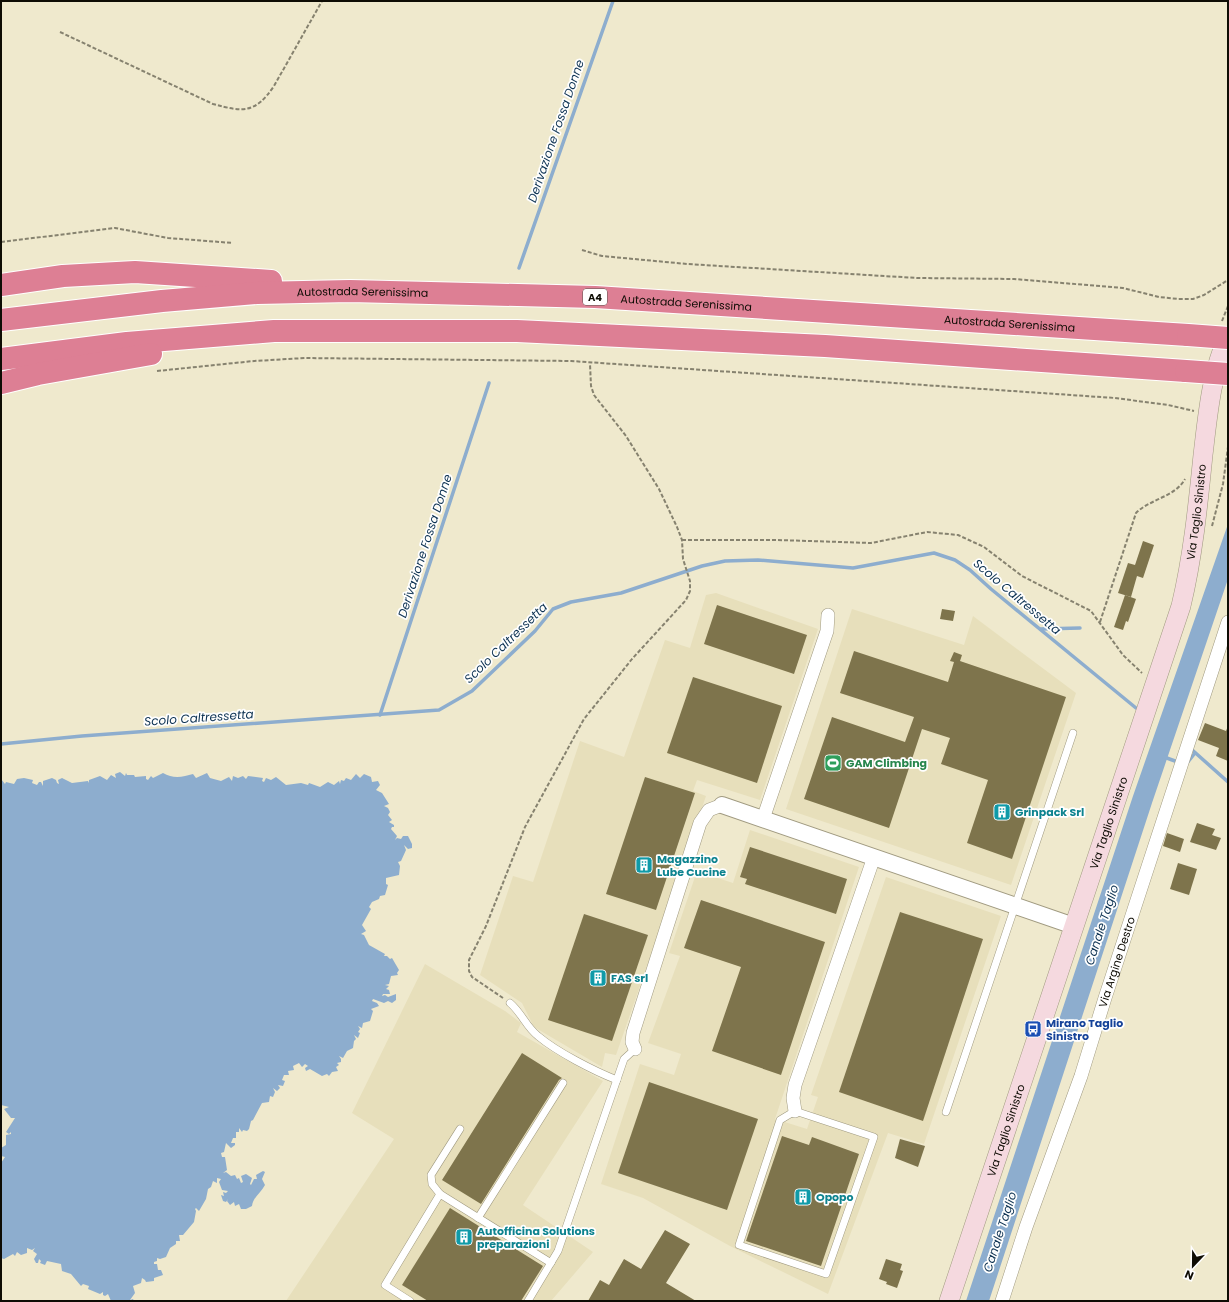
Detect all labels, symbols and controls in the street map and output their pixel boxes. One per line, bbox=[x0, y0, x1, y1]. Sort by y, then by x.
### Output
water label: Derivazione Fossa Donne bbox=[523, 57, 588, 204]
street label: Autostrada Serenissima bbox=[297, 283, 429, 301]
road number: A4 bbox=[583, 289, 607, 305]
street label: Autostrada Serenissima bbox=[620, 291, 752, 315]
street label: Autostrada Serenissima bbox=[943, 311, 1076, 336]
street label: Via Taglio Sinistro bbox=[1182, 463, 1210, 561]
water label: Derivazione Fossa Donne bbox=[393, 471, 456, 620]
water label: Scolo Caltressetta bbox=[970, 555, 1065, 638]
water label: Scolo Caltressetta bbox=[460, 598, 551, 687]
water label: Scolo Caltressetta bbox=[144, 705, 254, 730]
sports icon: GAM Climbing bbox=[823, 753, 843, 773]
place label: GAM Climbing bbox=[846, 755, 927, 771]
street label: Via Taglio Sinistro bbox=[1086, 775, 1131, 871]
building icon: Grinpack Srl bbox=[992, 802, 1012, 822]
place label: Grinpack Srl bbox=[1015, 804, 1084, 820]
place label: Magazzino Lube Cucine bbox=[657, 851, 726, 880]
building icon: Magazzino Lube Cucine bbox=[634, 855, 654, 875]
water label: Canale Taglio bbox=[1081, 882, 1123, 967]
street label: Via Argine Destro bbox=[1095, 915, 1139, 1009]
building icon: FAS srl bbox=[588, 968, 608, 988]
place label: FAS srl bbox=[611, 970, 648, 986]
place label: Mirano Taglio Sinistro bbox=[1046, 1015, 1123, 1044]
bus stop icon: Mirano Taglio Sinistro bbox=[1023, 1019, 1043, 1039]
street label: Via Taglio Sinistro bbox=[983, 1082, 1029, 1179]
building icon: Opopo bbox=[793, 1187, 813, 1207]
place label: Opopo bbox=[816, 1189, 854, 1205]
water label: Canale Taglio bbox=[979, 1189, 1021, 1274]
place label: Autofficina Solutions preparazioni bbox=[477, 1223, 595, 1252]
building icon: Autofficina Solutions preparazioni bbox=[454, 1227, 474, 1247]
north arrow bbox=[1173, 1246, 1213, 1286]
text: N bbox=[1182, 1266, 1196, 1284]

